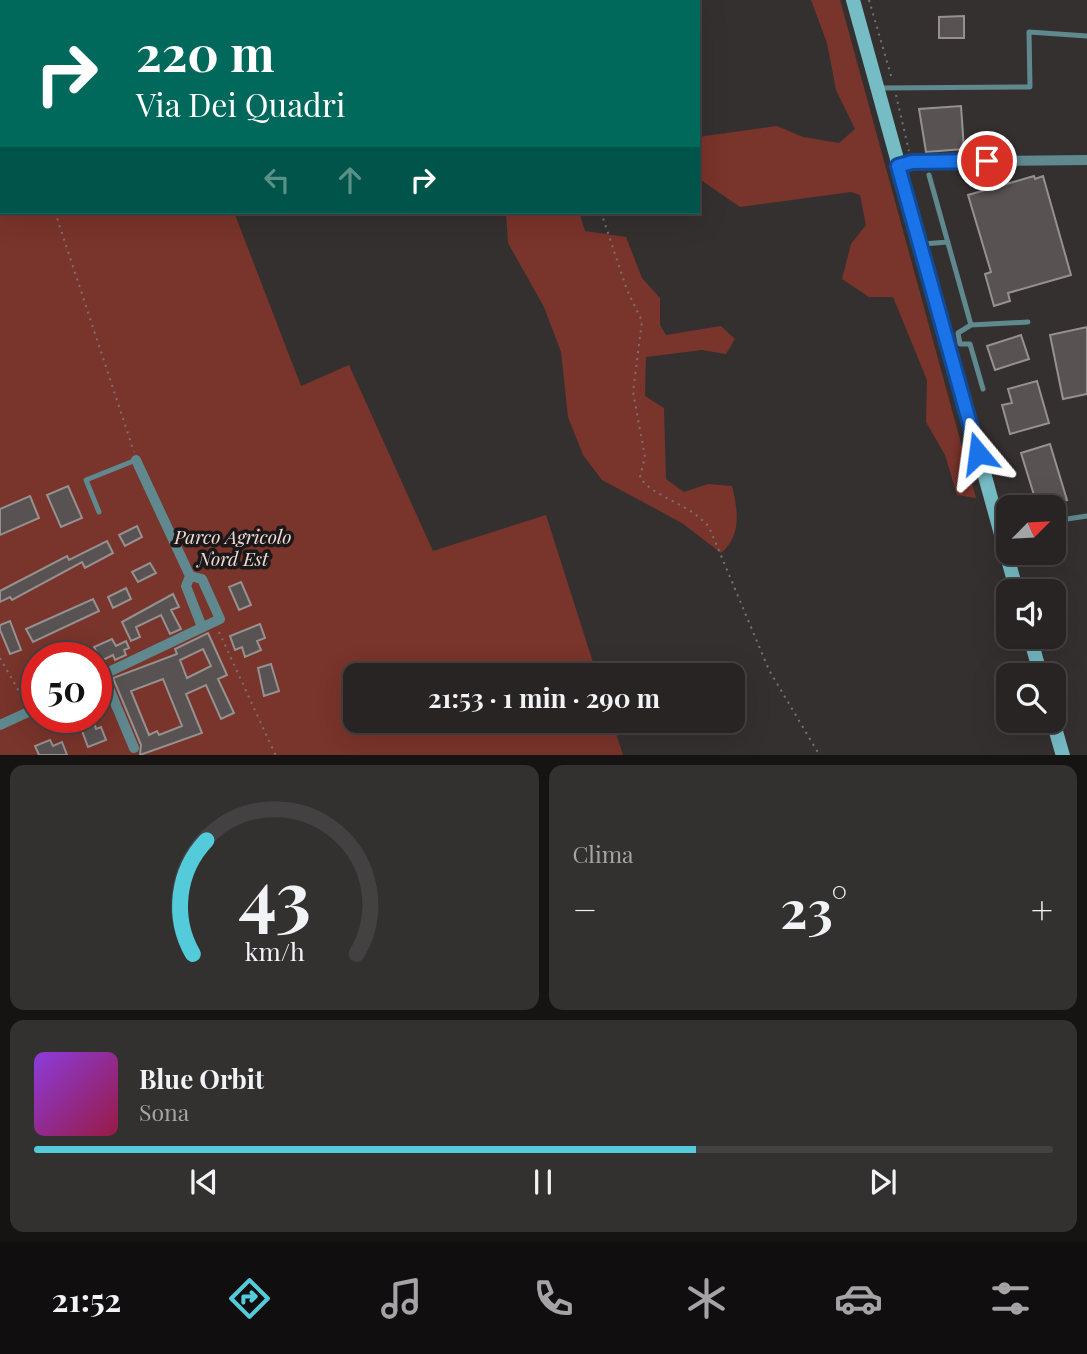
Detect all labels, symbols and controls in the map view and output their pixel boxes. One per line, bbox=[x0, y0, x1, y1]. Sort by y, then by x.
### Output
text: 220 m bbox=[136, 19, 275, 84]
icon: right bbox=[21, 28, 112, 119]
text: Via Dei Quadri bbox=[136, 82, 345, 125]
pin bbox=[957, 131, 1017, 191]
icon: arrive bbox=[968, 142, 1006, 180]
icon: left bbox=[258, 161, 296, 199]
icon: ahead bbox=[331, 161, 369, 199]
icon: right bbox=[404, 161, 442, 199]
position arrow bbox=[941, 416, 1015, 490]
north arrow bbox=[996, 495, 1066, 565]
map controls bbox=[996, 495, 1066, 733]
park label: Parco Agricolo Nord Est bbox=[173, 523, 292, 571]
button: sound bbox=[996, 579, 1066, 649]
speed limit sign: 50 bbox=[21, 642, 112, 733]
button: search bbox=[996, 663, 1066, 733]
text: 21:53 · 1 min · 290 m bbox=[428, 680, 660, 715]
text: Clima bbox=[573, 838, 634, 869]
text: 43 bbox=[238, 845, 311, 942]
text: 23° bbox=[780, 873, 847, 942]
text: − bbox=[573, 883, 597, 934]
text: + bbox=[1031, 883, 1053, 934]
text: km/h bbox=[244, 933, 305, 966]
text: Blue Orbit bbox=[139, 1061, 264, 1096]
text: Sona bbox=[139, 1096, 189, 1127]
icon: previous bbox=[185, 1163, 223, 1201]
icon: pause bbox=[524, 1163, 562, 1201]
icon: next bbox=[864, 1163, 902, 1201]
icon: directions bbox=[225, 1274, 274, 1323]
icon: music bbox=[377, 1274, 426, 1323]
icon: phone bbox=[529, 1274, 578, 1323]
icon: climate bbox=[682, 1274, 731, 1323]
icon: car bbox=[834, 1274, 883, 1323]
icon: filters bbox=[986, 1274, 1035, 1323]
text: 21:52 bbox=[52, 1277, 121, 1320]

